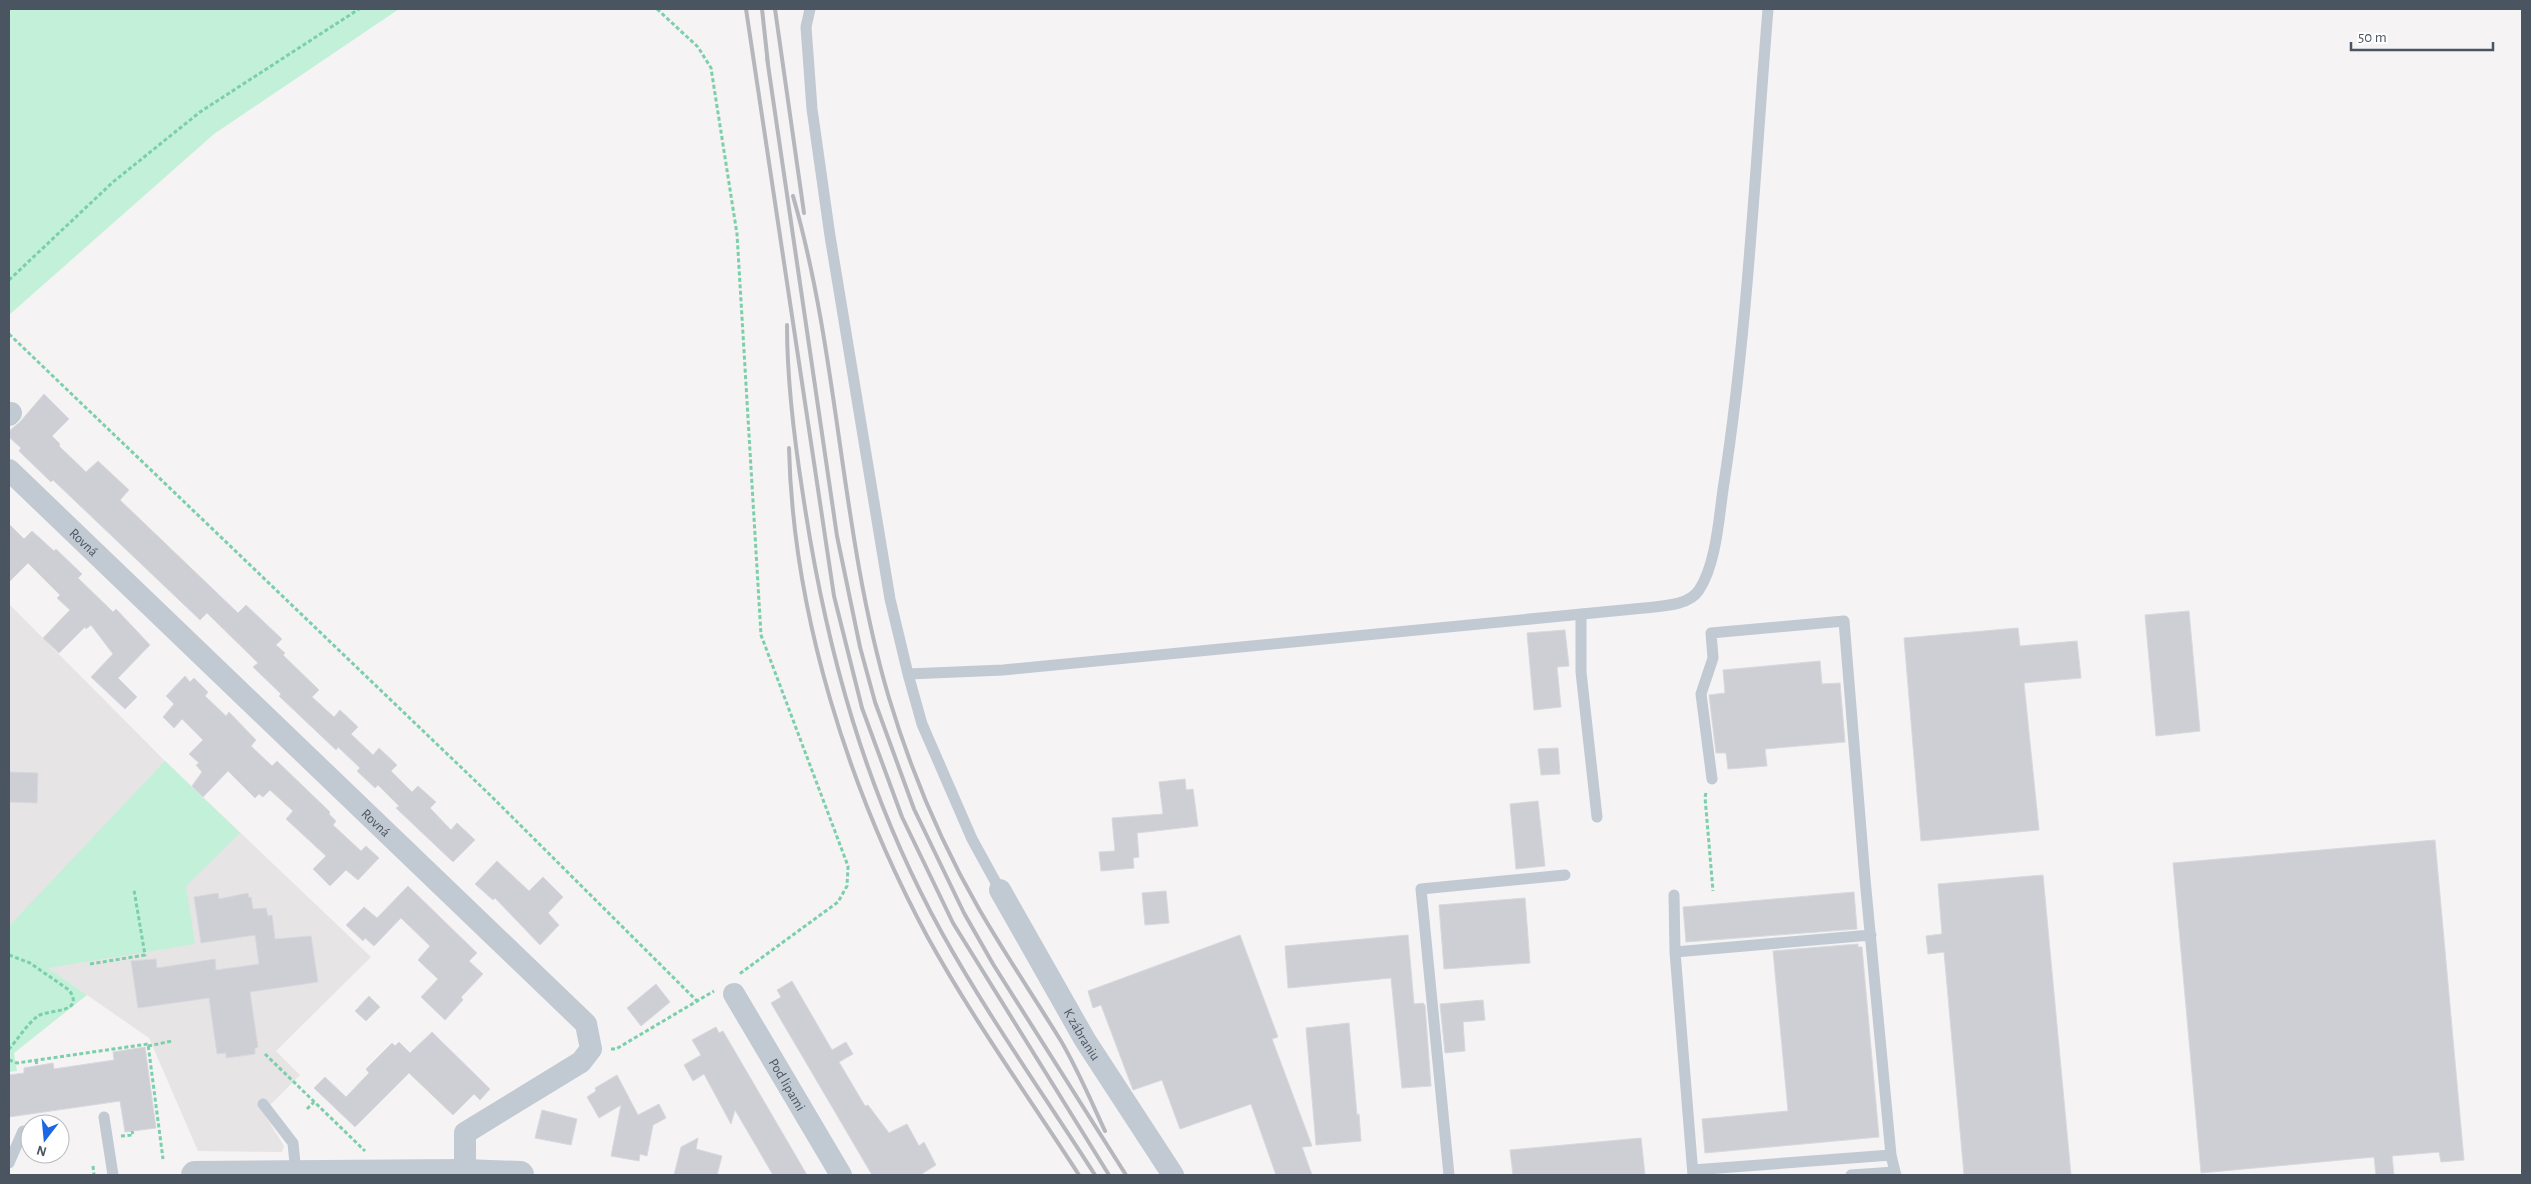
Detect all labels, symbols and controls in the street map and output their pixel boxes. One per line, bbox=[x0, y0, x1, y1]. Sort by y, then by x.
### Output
scale bar bbox=[2351, 20, 2494, 52]
text: 50 m bbox=[2358, 30, 2387, 45]
street label: Rovná bbox=[66, 526, 101, 560]
street label: Rovná bbox=[358, 807, 393, 840]
street label: K zábraniu bbox=[1061, 1006, 1102, 1063]
street label: Pod lipami bbox=[766, 1056, 807, 1113]
north arrow bbox=[20, 1114, 70, 1164]
text: N bbox=[35, 1142, 48, 1159]

